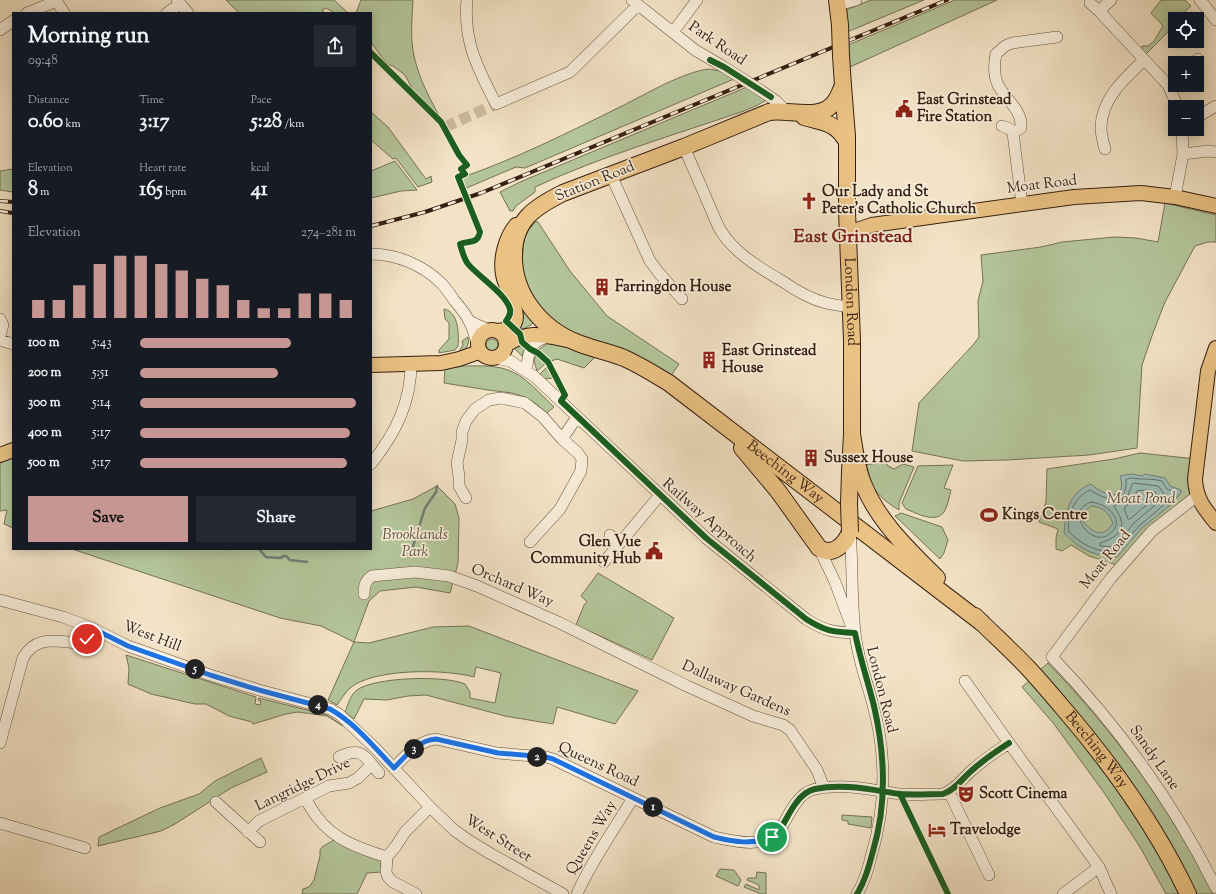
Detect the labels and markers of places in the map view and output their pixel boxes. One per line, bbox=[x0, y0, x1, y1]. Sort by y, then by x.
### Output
place label: East Grinstead Fire Station bbox=[917, 90, 1012, 128]
public building icon: East Grinstead Fire Station bbox=[894, 99, 914, 119]
place label: Our Lady and St Peter’s Catholic Church bbox=[822, 182, 977, 220]
church icon: Our Lady and St Peter’s Catholic Church bbox=[799, 191, 819, 211]
building icon: Farringdon House bbox=[592, 277, 612, 297]
place label: Farringdon House bbox=[615, 277, 731, 298]
place label: East Grinstead House bbox=[722, 341, 817, 379]
building icon: East Grinstead House bbox=[699, 350, 719, 370]
building icon: Sussex House bbox=[801, 448, 821, 468]
place label: Sussex House bbox=[824, 448, 913, 469]
sports icon: Kings Centre bbox=[979, 505, 999, 525]
place label: Kings Centre bbox=[1002, 505, 1087, 526]
place label: Glen Vue Community Hub bbox=[530, 532, 641, 570]
public building icon: Glen Vue Community Hub bbox=[644, 541, 664, 561]
pin bbox=[70, 622, 104, 656]
pin: 5 bbox=[185, 659, 205, 679]
pin: 4 bbox=[308, 695, 328, 715]
pin: 3 bbox=[404, 739, 424, 759]
pin: 2 bbox=[527, 747, 547, 767]
theatre icon: Scott Cinema bbox=[956, 784, 976, 804]
place label: Scott Cinema bbox=[979, 784, 1068, 805]
pin: 1 bbox=[643, 797, 663, 817]
pin bbox=[755, 820, 789, 854]
hotel icon: Travelodge bbox=[927, 820, 947, 840]
place label: Travelodge bbox=[950, 820, 1021, 841]

